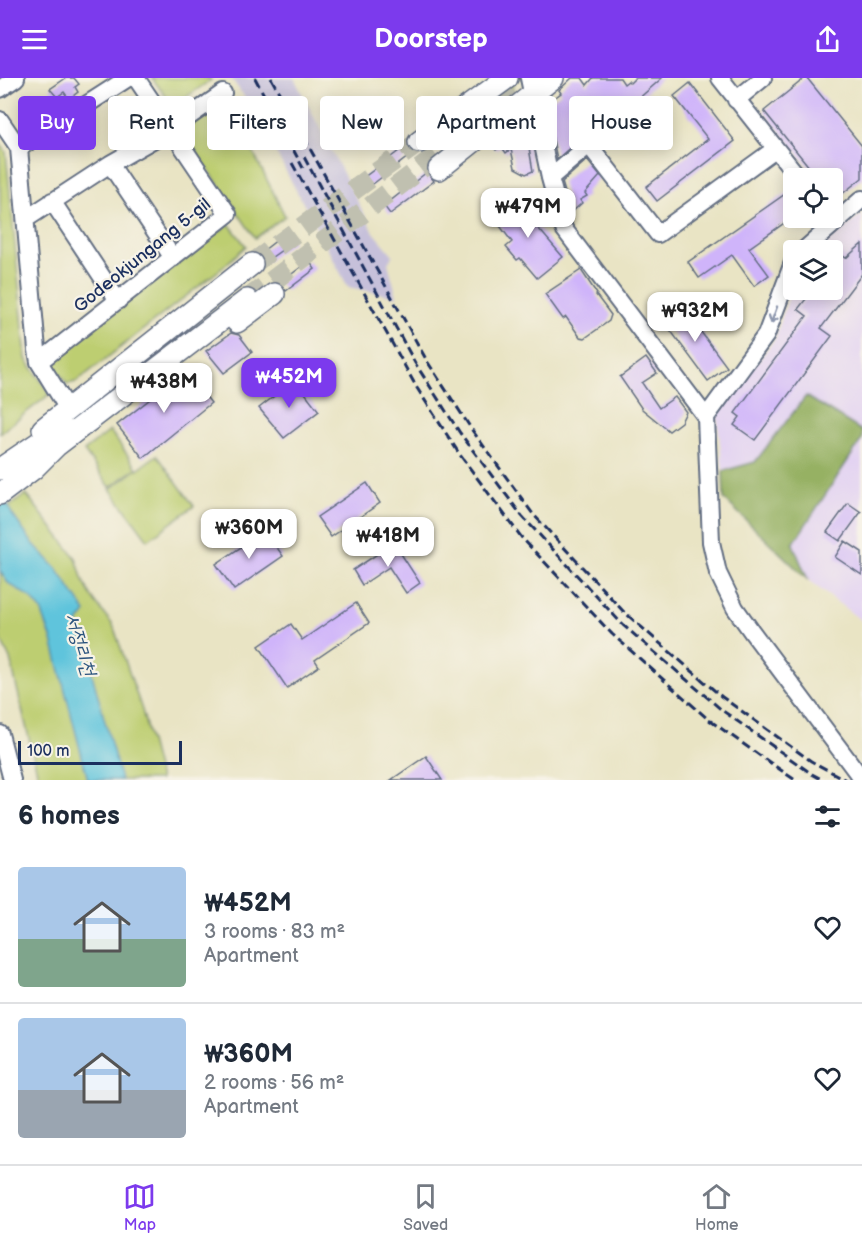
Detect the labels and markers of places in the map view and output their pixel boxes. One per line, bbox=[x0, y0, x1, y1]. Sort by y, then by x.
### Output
pin: ₩479M bbox=[486, 188, 570, 239]
pin: ₩932M bbox=[653, 292, 737, 343]
pin: ₩452M bbox=[247, 358, 331, 409]
pin: ₩438M bbox=[122, 363, 206, 414]
pin: ₩360M bbox=[207, 509, 291, 560]
pin: ₩418M bbox=[346, 517, 430, 568]

